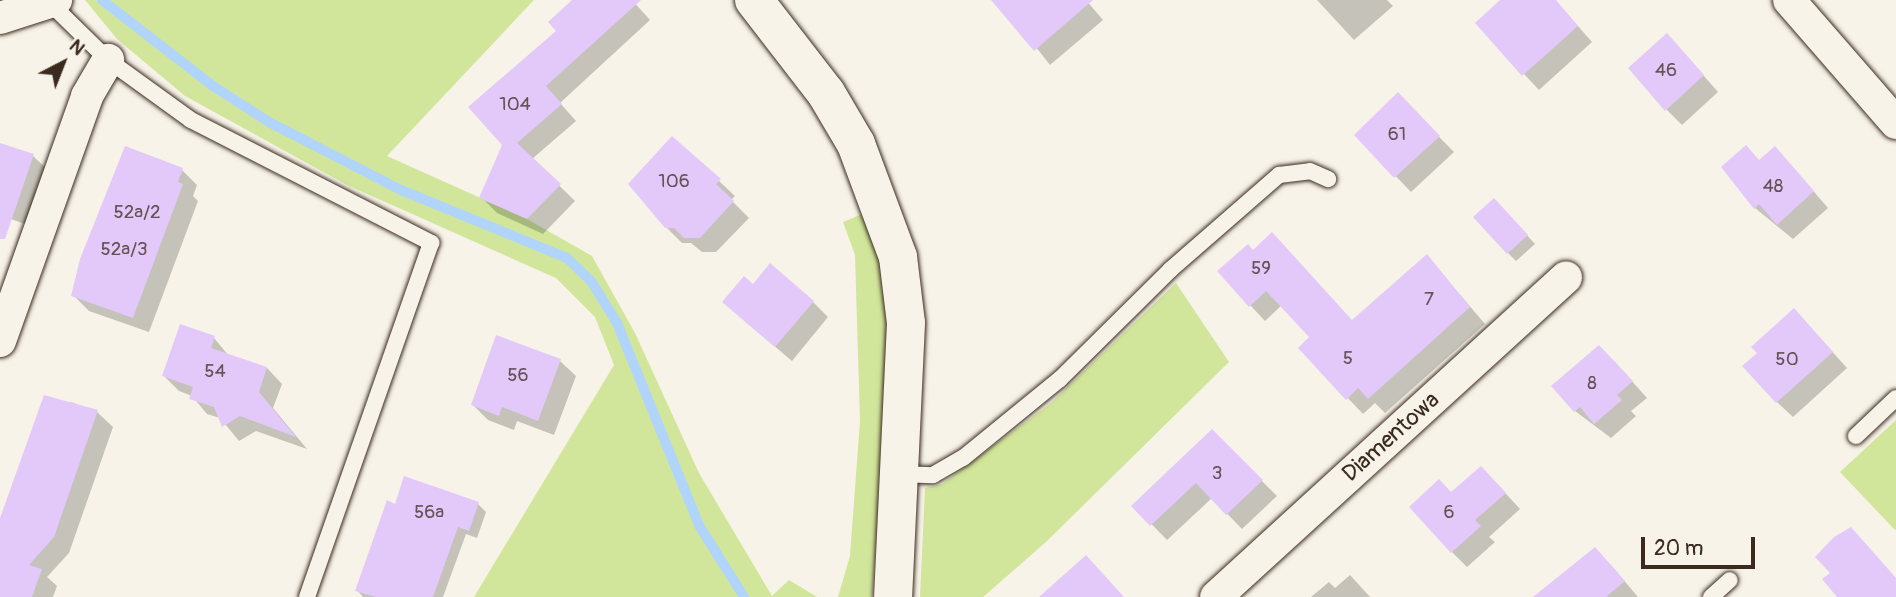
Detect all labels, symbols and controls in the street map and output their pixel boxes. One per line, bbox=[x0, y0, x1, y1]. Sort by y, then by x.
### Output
north arrow bbox=[28, 28, 98, 98]
text: N bbox=[64, 34, 90, 61]
house number: 46 bbox=[1655, 60, 1677, 82]
house number: 104 bbox=[499, 94, 531, 116]
house number: 61 bbox=[1388, 124, 1406, 146]
house number: 106 bbox=[658, 171, 690, 193]
house number: 48 bbox=[1763, 176, 1783, 198]
house number: 52a/2 bbox=[113, 202, 161, 224]
house number: 52a/3 bbox=[100, 239, 148, 261]
house number: 59 bbox=[1251, 258, 1271, 280]
house number: 7 bbox=[1424, 289, 1434, 311]
house number: 5 bbox=[1343, 348, 1353, 370]
house number: 50 bbox=[1775, 349, 1799, 371]
house number: 54 bbox=[204, 361, 226, 383]
house number: 56 bbox=[507, 365, 529, 387]
house number: 8 bbox=[1587, 373, 1597, 395]
street label: Diamentowa bbox=[1337, 386, 1445, 488]
house number: 3 bbox=[1212, 463, 1222, 485]
house number: 56a bbox=[414, 502, 444, 524]
house number: 6 bbox=[1443, 502, 1455, 524]
scale bar bbox=[1644, 524, 1758, 568]
text: 20 m bbox=[1654, 535, 1703, 562]

